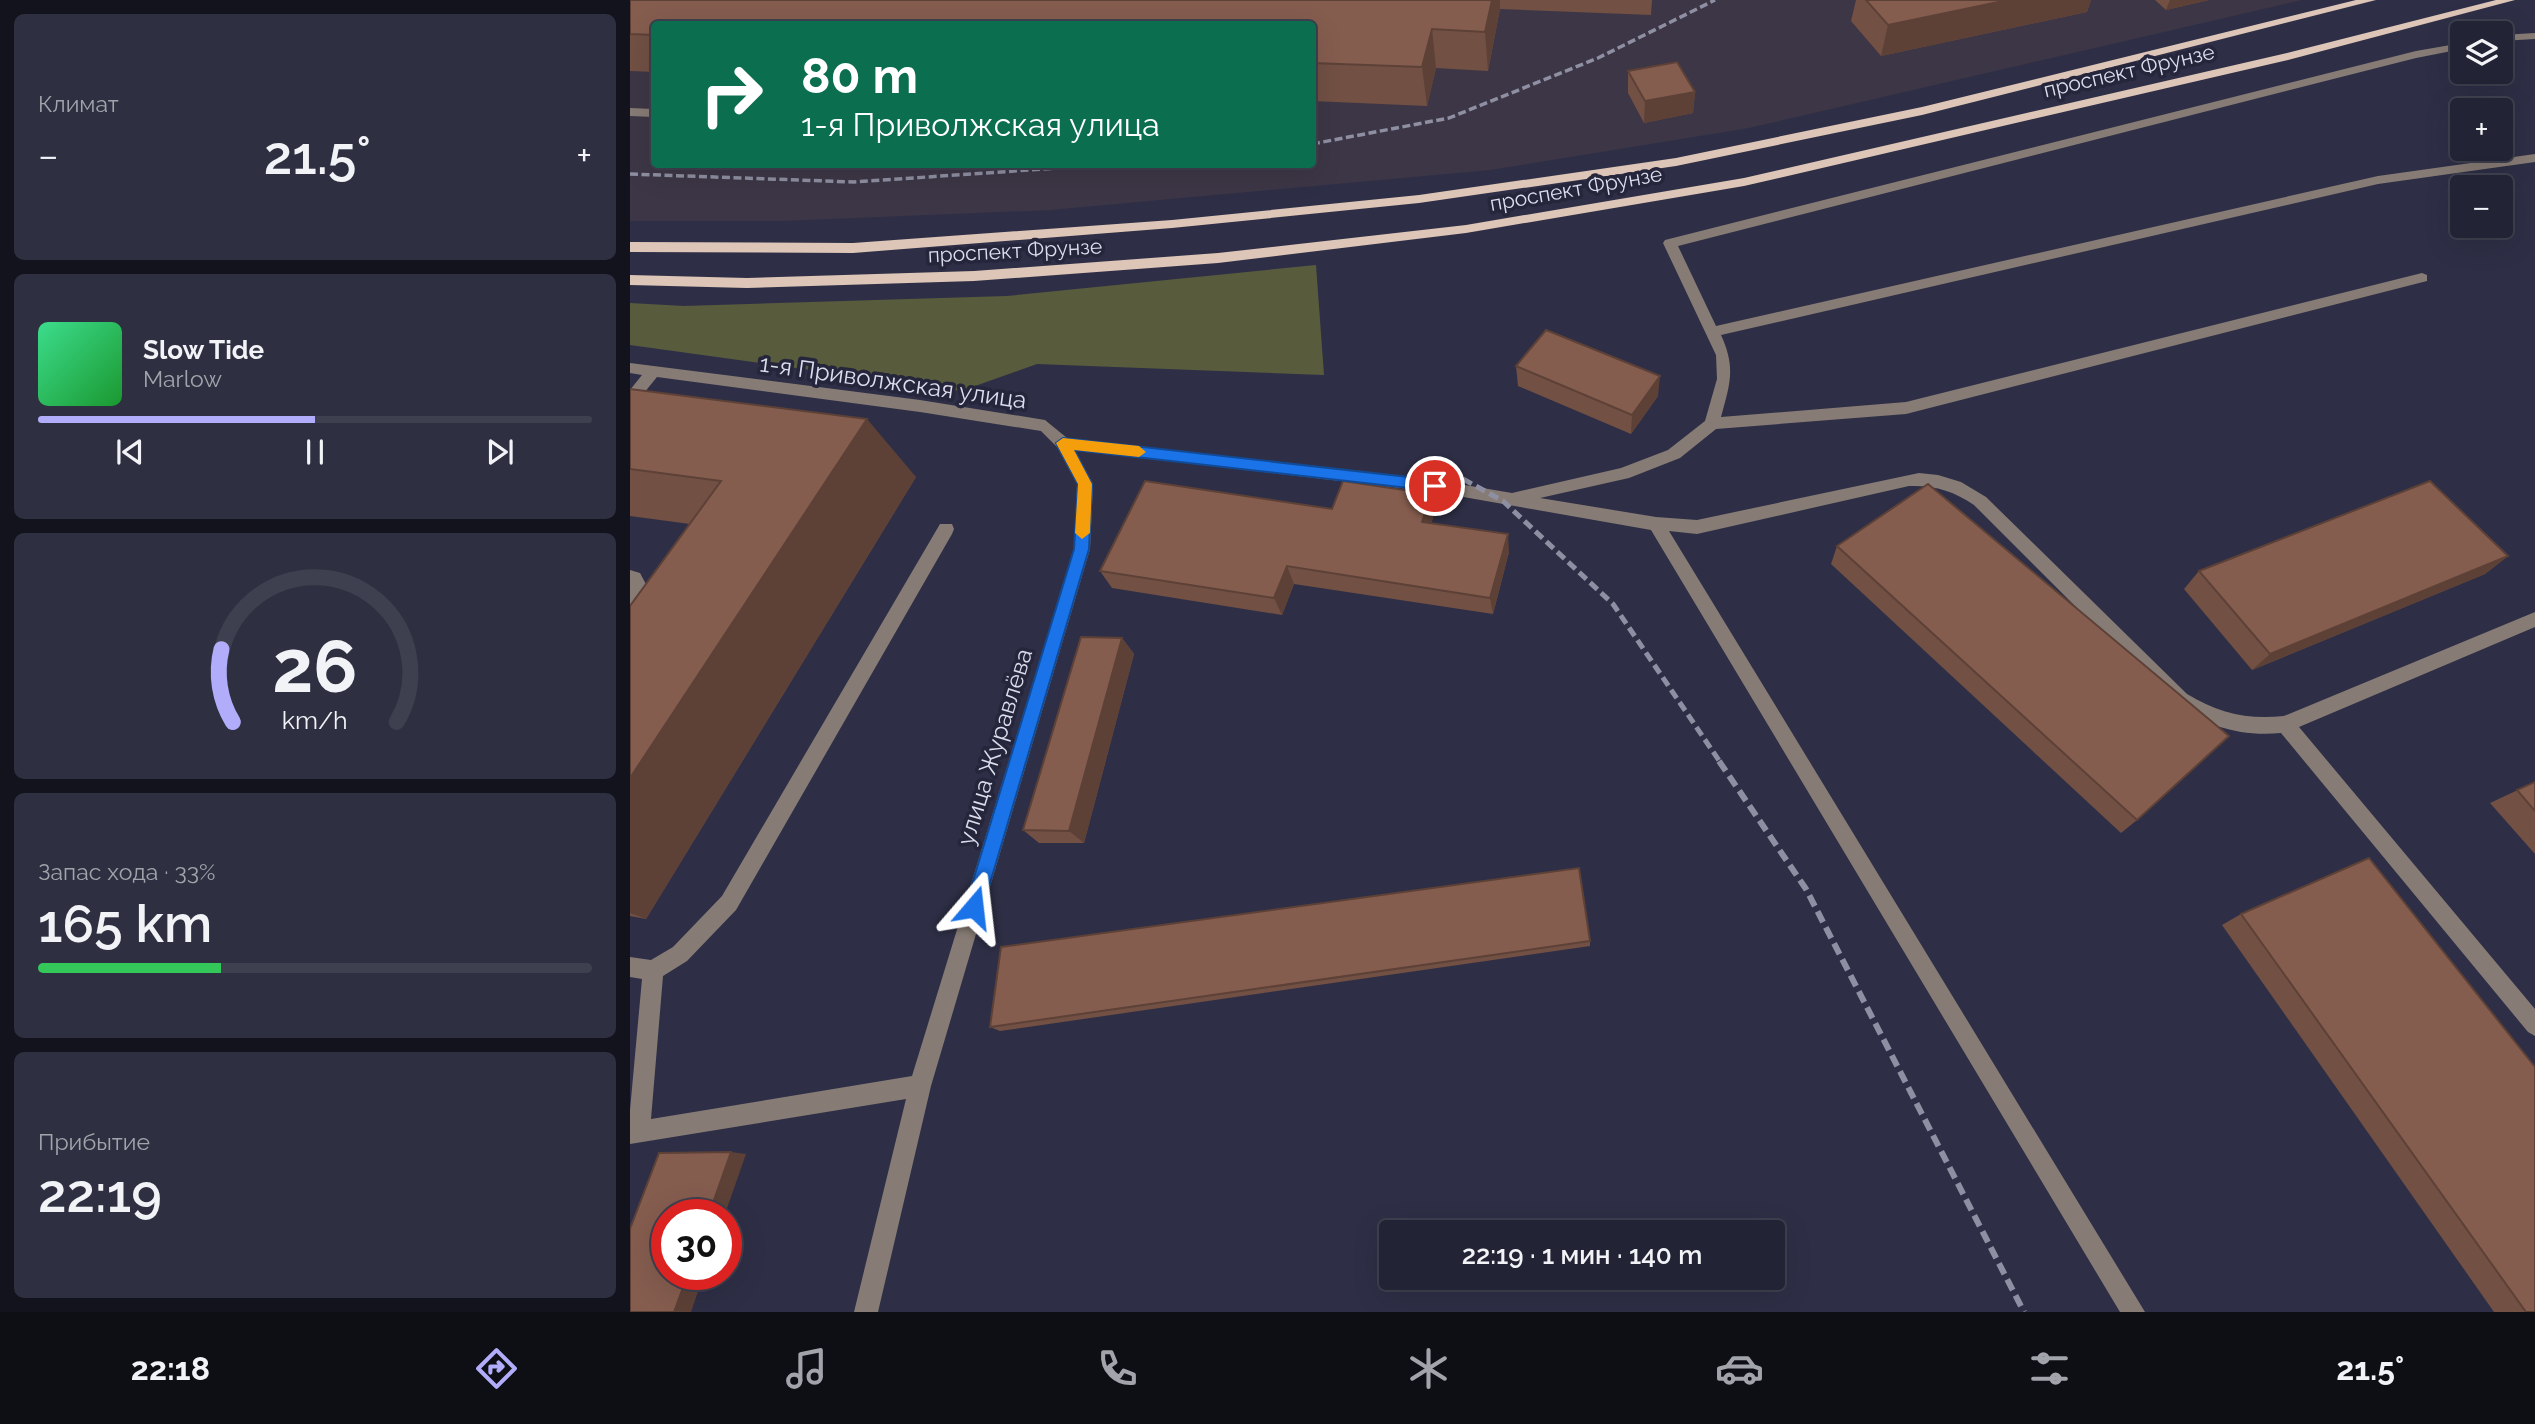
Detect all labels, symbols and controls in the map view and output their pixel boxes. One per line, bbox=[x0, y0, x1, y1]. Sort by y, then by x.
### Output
map controls bbox=[2450, 21, 2513, 238]
button: layers bbox=[2450, 21, 2513, 84]
street label: проспект Фрунзе bbox=[2041, 39, 2217, 102]
text: 80 m bbox=[801, 47, 918, 104]
icon: right bbox=[686, 49, 777, 140]
text: Климат bbox=[38, 90, 119, 117]
button: + bbox=[2450, 98, 2513, 161]
text: 1-я Приволжская улица bbox=[801, 106, 1160, 143]
text: 21.5° bbox=[264, 125, 371, 186]
text: − bbox=[38, 133, 58, 178]
text: + bbox=[576, 133, 592, 178]
street label: проспект Фрунзе bbox=[1488, 161, 1664, 216]
button: − bbox=[2450, 175, 2513, 238]
street label: проспект Фрунзе bbox=[927, 233, 1103, 268]
text: Slow Tide bbox=[143, 335, 264, 365]
street label: 1-я Приволжская улица bbox=[758, 348, 1028, 415]
text: Marlow bbox=[143, 365, 222, 392]
icon: previous bbox=[111, 433, 149, 471]
icon: pause bbox=[296, 433, 334, 471]
icon: next bbox=[481, 433, 519, 471]
pin bbox=[1405, 456, 1465, 516]
icon: arrive bbox=[1416, 467, 1454, 505]
text: 26 bbox=[272, 624, 358, 709]
street label: улица Журавлёва bbox=[951, 645, 1038, 849]
text: km/h bbox=[282, 705, 348, 735]
text: Запас хода · 33% bbox=[38, 858, 215, 885]
position arrow bbox=[937, 870, 1011, 944]
text: 165 km bbox=[38, 893, 212, 954]
text: Прибытие bbox=[38, 1128, 150, 1155]
text: 22:19 bbox=[38, 1163, 162, 1224]
speed limit sign: 30 bbox=[651, 1199, 742, 1290]
text: 22:19 · 1 мин · 140 m bbox=[1462, 1240, 1702, 1270]
icon: directions bbox=[472, 1344, 521, 1393]
icon: music bbox=[782, 1344, 831, 1393]
icon: phone bbox=[1093, 1344, 1142, 1393]
icon: climate bbox=[1404, 1344, 1453, 1393]
icon: car bbox=[1715, 1344, 1764, 1393]
icon: filters bbox=[2025, 1344, 2074, 1393]
text: 22:18 bbox=[131, 1350, 210, 1387]
text: 21.5° bbox=[2336, 1350, 2404, 1387]

